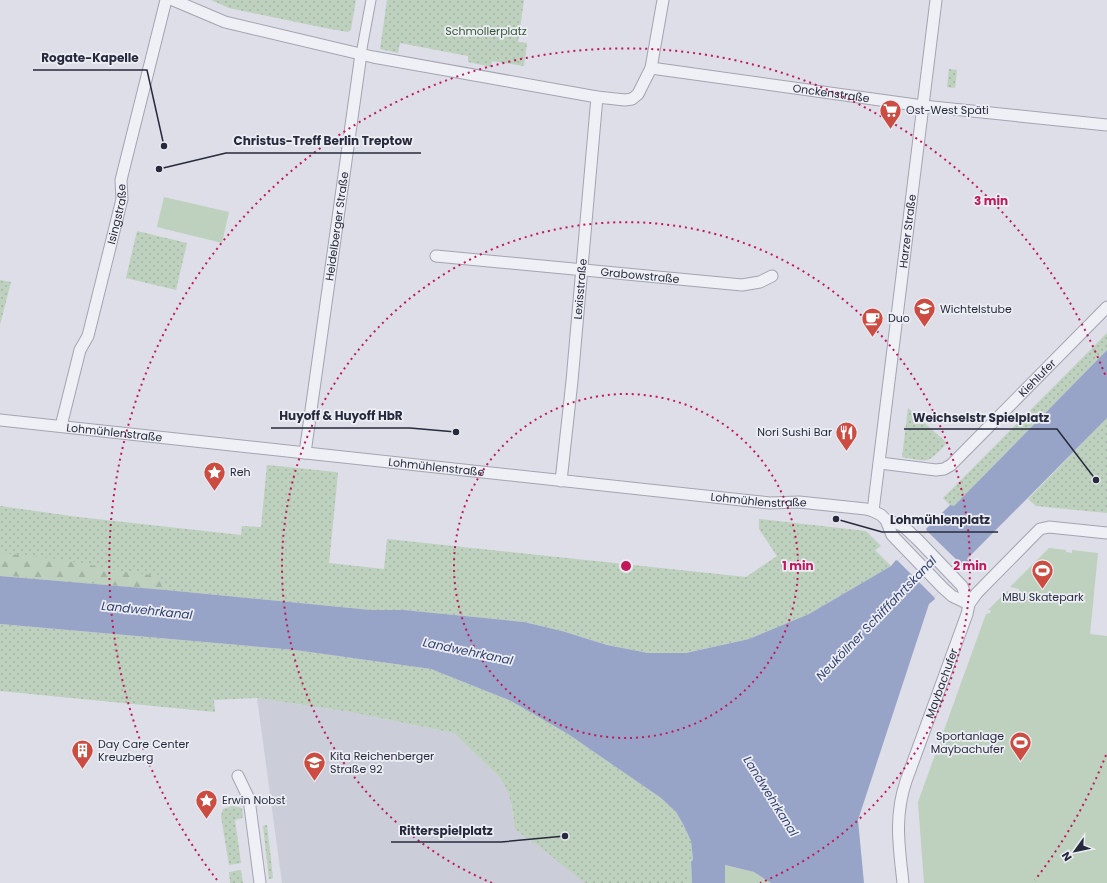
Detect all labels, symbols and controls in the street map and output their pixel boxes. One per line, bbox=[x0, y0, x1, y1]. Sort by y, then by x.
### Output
park label: Schmollerplatz bbox=[445, 23, 527, 39]
callout: Rogate-Kapelle bbox=[33, 46, 147, 70]
text: Rogate-Kapelle bbox=[41, 49, 139, 66]
street label: Onckenstraße bbox=[792, 80, 871, 106]
supermarket icon: Ost-West Späti bbox=[877, 97, 903, 130]
place label: Ost-West Späti bbox=[906, 102, 989, 118]
callout: Christus-Treff Berlin Treptow bbox=[226, 129, 421, 153]
text: Christus-Treff Berlin Treptow bbox=[234, 132, 413, 149]
street label: Heidelberger Straße bbox=[321, 170, 352, 282]
street label: Isingstraße bbox=[103, 183, 130, 246]
text: 3 min bbox=[974, 192, 1008, 209]
street label: Harzer Straße bbox=[895, 193, 920, 269]
street label: Lexisstraße bbox=[569, 258, 591, 320]
street label: Grabowstraße bbox=[600, 264, 680, 287]
school or university icon: Wichtelstube bbox=[912, 296, 938, 329]
place label: Wichtelstube bbox=[940, 301, 1012, 317]
cafe icon: Duo bbox=[859, 305, 885, 338]
place label: Duo bbox=[888, 310, 910, 326]
street label: Kiehlufer bbox=[1015, 355, 1059, 400]
callout: Huyoff & Huyoff HbR bbox=[271, 404, 410, 428]
callout: Weichselstr Spielplatz bbox=[904, 405, 1057, 429]
text: Huyoff & Huyoff HbR bbox=[279, 407, 403, 424]
text: Weichselstr Spielplatz bbox=[913, 409, 1049, 426]
street label: Lohmühlenstraße bbox=[65, 419, 163, 445]
restaurant icon: Nori Sushi Bar bbox=[834, 419, 860, 452]
place label: Nori Sushi Bar bbox=[757, 424, 832, 440]
street label: Lohmühlenstraße bbox=[388, 454, 485, 480]
place icon: Reh bbox=[201, 459, 227, 492]
place label: Reh bbox=[230, 464, 251, 480]
street label: Lohmühlenstraße bbox=[710, 489, 808, 511]
callout: Lohmühlenplatz bbox=[882, 508, 998, 532]
text: Lohmühlenplatz bbox=[890, 511, 990, 528]
water label: Neuköllner Schifffahrtskanal bbox=[812, 552, 940, 684]
text: 1 min bbox=[782, 557, 814, 574]
text: 2 min bbox=[953, 557, 987, 574]
sports icon: MBU Skatepark bbox=[1030, 558, 1056, 591]
centre of rings bbox=[619, 559, 633, 573]
place label: MBU Skatepark bbox=[1002, 589, 1084, 605]
water label: Landwehrkanal bbox=[101, 597, 193, 623]
water label: Landwehrkanal bbox=[421, 633, 515, 669]
street label: Maybachufer bbox=[922, 646, 962, 721]
place label: Sportanlage Maybachufer bbox=[931, 728, 1004, 757]
sports icon: Sportanlage Maybachufer bbox=[1007, 729, 1033, 762]
place label: Day Care Center Kreuzberg bbox=[98, 736, 189, 765]
building icon: Day Care Center Kreuzberg bbox=[69, 737, 95, 770]
place label: Kita Reichenberger Straße 92 bbox=[330, 748, 434, 777]
school or university icon: Kita Reichenberger Straße 92 bbox=[301, 749, 327, 782]
water label: Landwehrkanal bbox=[740, 753, 802, 839]
place icon: Erwin Nobst bbox=[194, 787, 220, 820]
place label: Erwin Nobst bbox=[222, 792, 285, 808]
callout: Ritterspielplatz bbox=[391, 818, 501, 842]
text: Ritterspielplatz bbox=[399, 822, 493, 839]
north arrow bbox=[1055, 831, 1095, 871]
text: N bbox=[1058, 849, 1076, 864]

